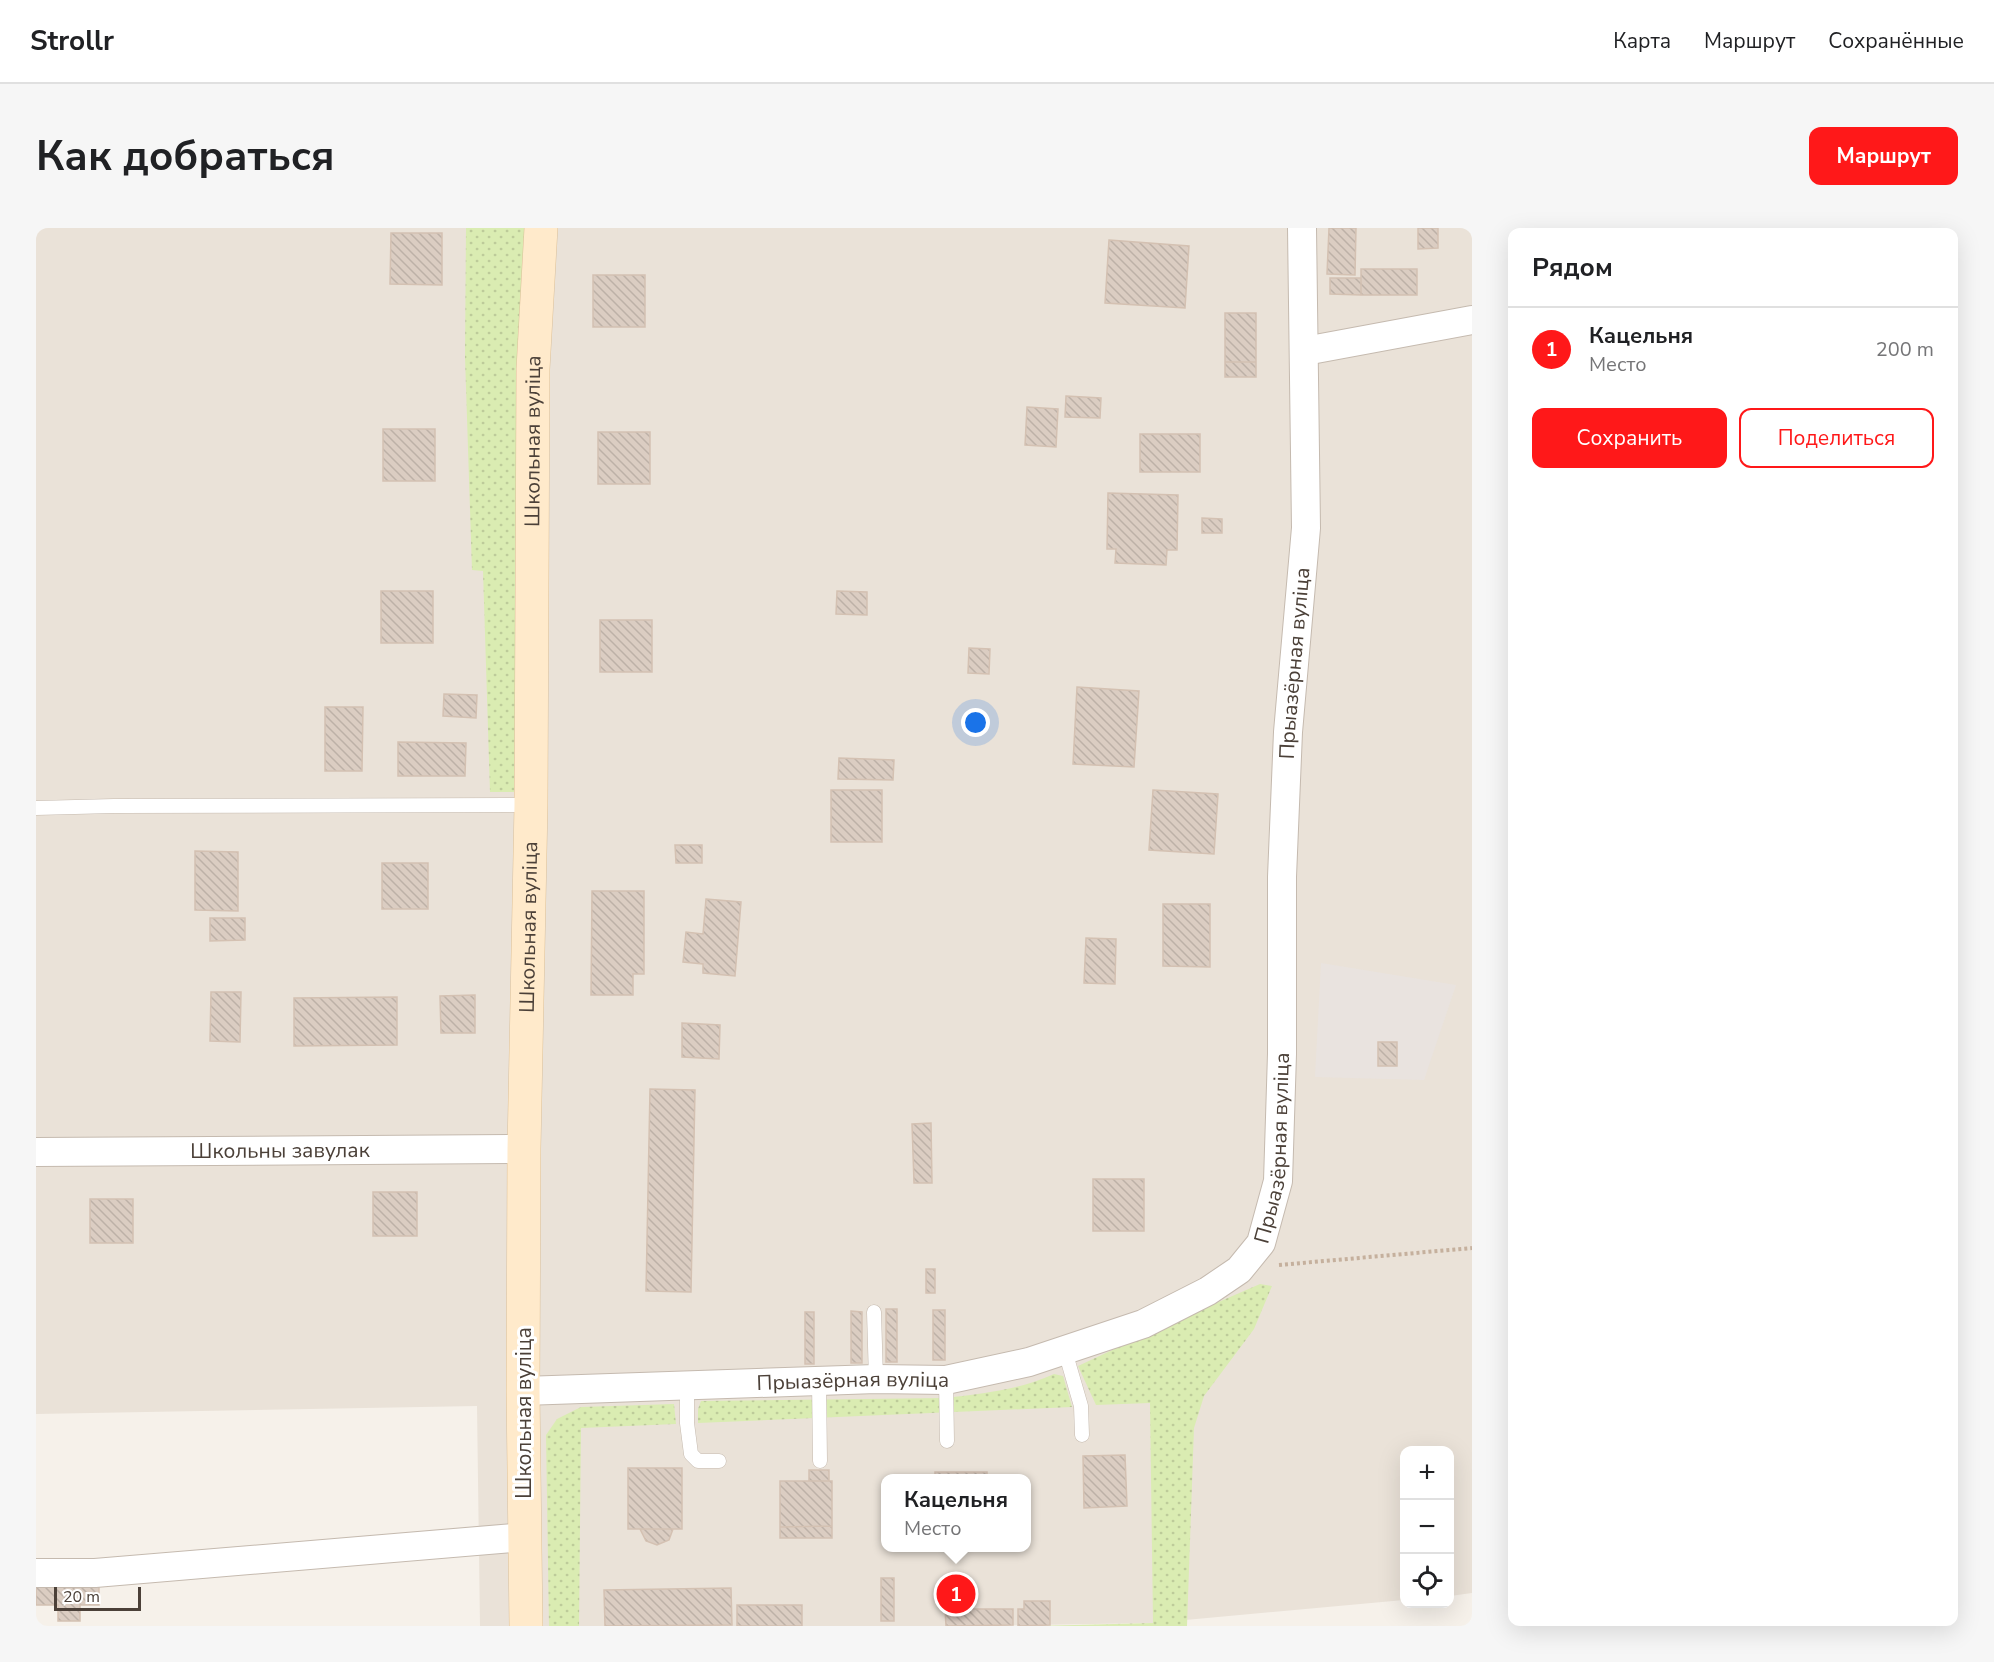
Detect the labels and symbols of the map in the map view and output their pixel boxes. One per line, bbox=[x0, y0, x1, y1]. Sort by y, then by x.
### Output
street label: Школьная вуліца bbox=[518, 355, 548, 527]
street label: Прыазёрная вуліца bbox=[1273, 566, 1316, 760]
your location bbox=[961, 708, 990, 737]
street label: Школьная вуліца bbox=[513, 841, 544, 1013]
street label: Прыазёрная вуліца bbox=[1248, 1052, 1296, 1246]
street label: Школьны завулак bbox=[190, 1136, 371, 1165]
street label: Школьная вуліца bbox=[510, 1327, 538, 1499]
street label: Прыазёрная вуліца bbox=[756, 1365, 949, 1397]
pin: 1 bbox=[936, 1572, 976, 1616]
scale bar bbox=[54, 1584, 141, 1612]

